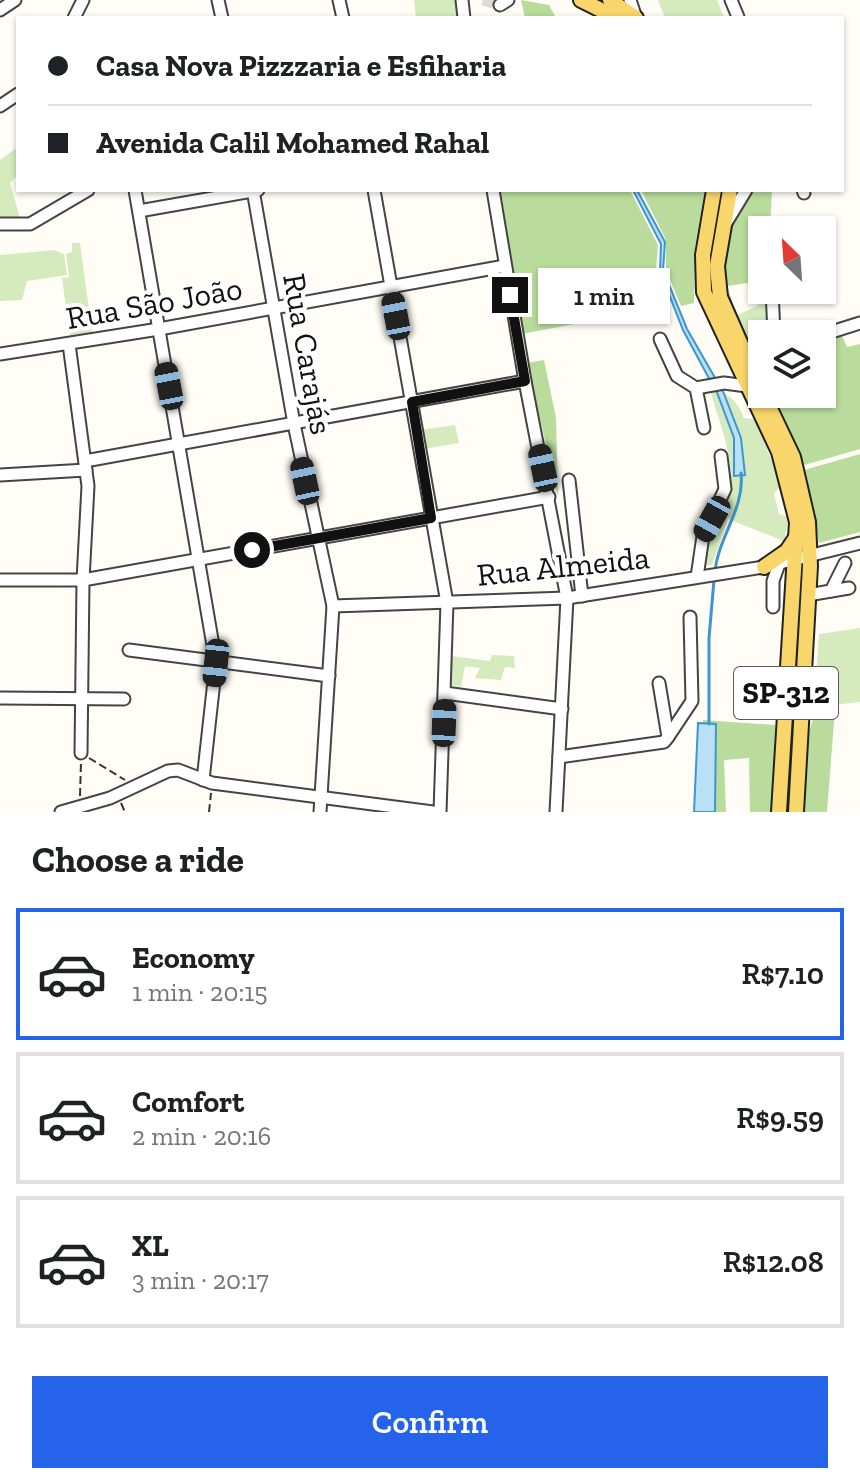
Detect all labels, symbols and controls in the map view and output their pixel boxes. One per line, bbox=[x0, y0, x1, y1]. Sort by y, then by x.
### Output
text: Casa Nova Pizzzaria e Esfiharia bbox=[96, 48, 506, 84]
text: Avenida Calil Mohamed Rahal bbox=[96, 125, 489, 161]
north arrow bbox=[748, 216, 836, 304]
map controls bbox=[748, 216, 836, 408]
callout: 1 min bbox=[538, 267, 670, 323]
street label: Rua São João bbox=[63, 269, 245, 337]
street label: Rua Carajás bbox=[275, 270, 341, 438]
route end bbox=[492, 277, 528, 313]
text: 1 min bbox=[573, 280, 635, 312]
car bbox=[380, 290, 412, 342]
button: layers bbox=[748, 320, 836, 408]
car bbox=[153, 360, 185, 412]
car bbox=[526, 442, 560, 494]
car bbox=[288, 455, 322, 507]
car bbox=[690, 492, 734, 546]
route start bbox=[234, 532, 270, 568]
street label: Rua Almeida bbox=[475, 538, 651, 594]
car bbox=[202, 638, 230, 688]
road number: SP-312 bbox=[734, 667, 838, 719]
car bbox=[431, 699, 457, 747]
text: Choose a ride bbox=[32, 838, 244, 881]
icon: car bbox=[36, 938, 108, 1010]
text: Economy bbox=[132, 940, 255, 976]
text: R$7.10 bbox=[741, 956, 824, 992]
text: 1 min · 20:15 bbox=[132, 976, 268, 1008]
icon: car bbox=[36, 1082, 108, 1154]
text: Comfort bbox=[132, 1084, 244, 1120]
text: R$9.59 bbox=[736, 1100, 824, 1136]
text: 2 min · 20:16 bbox=[132, 1120, 271, 1152]
icon: car bbox=[36, 1226, 108, 1298]
text: XL bbox=[132, 1228, 169, 1264]
text: R$12.08 bbox=[723, 1244, 824, 1280]
text: 3 min · 20:17 bbox=[132, 1264, 269, 1296]
button: Confirm bbox=[32, 1376, 828, 1468]

